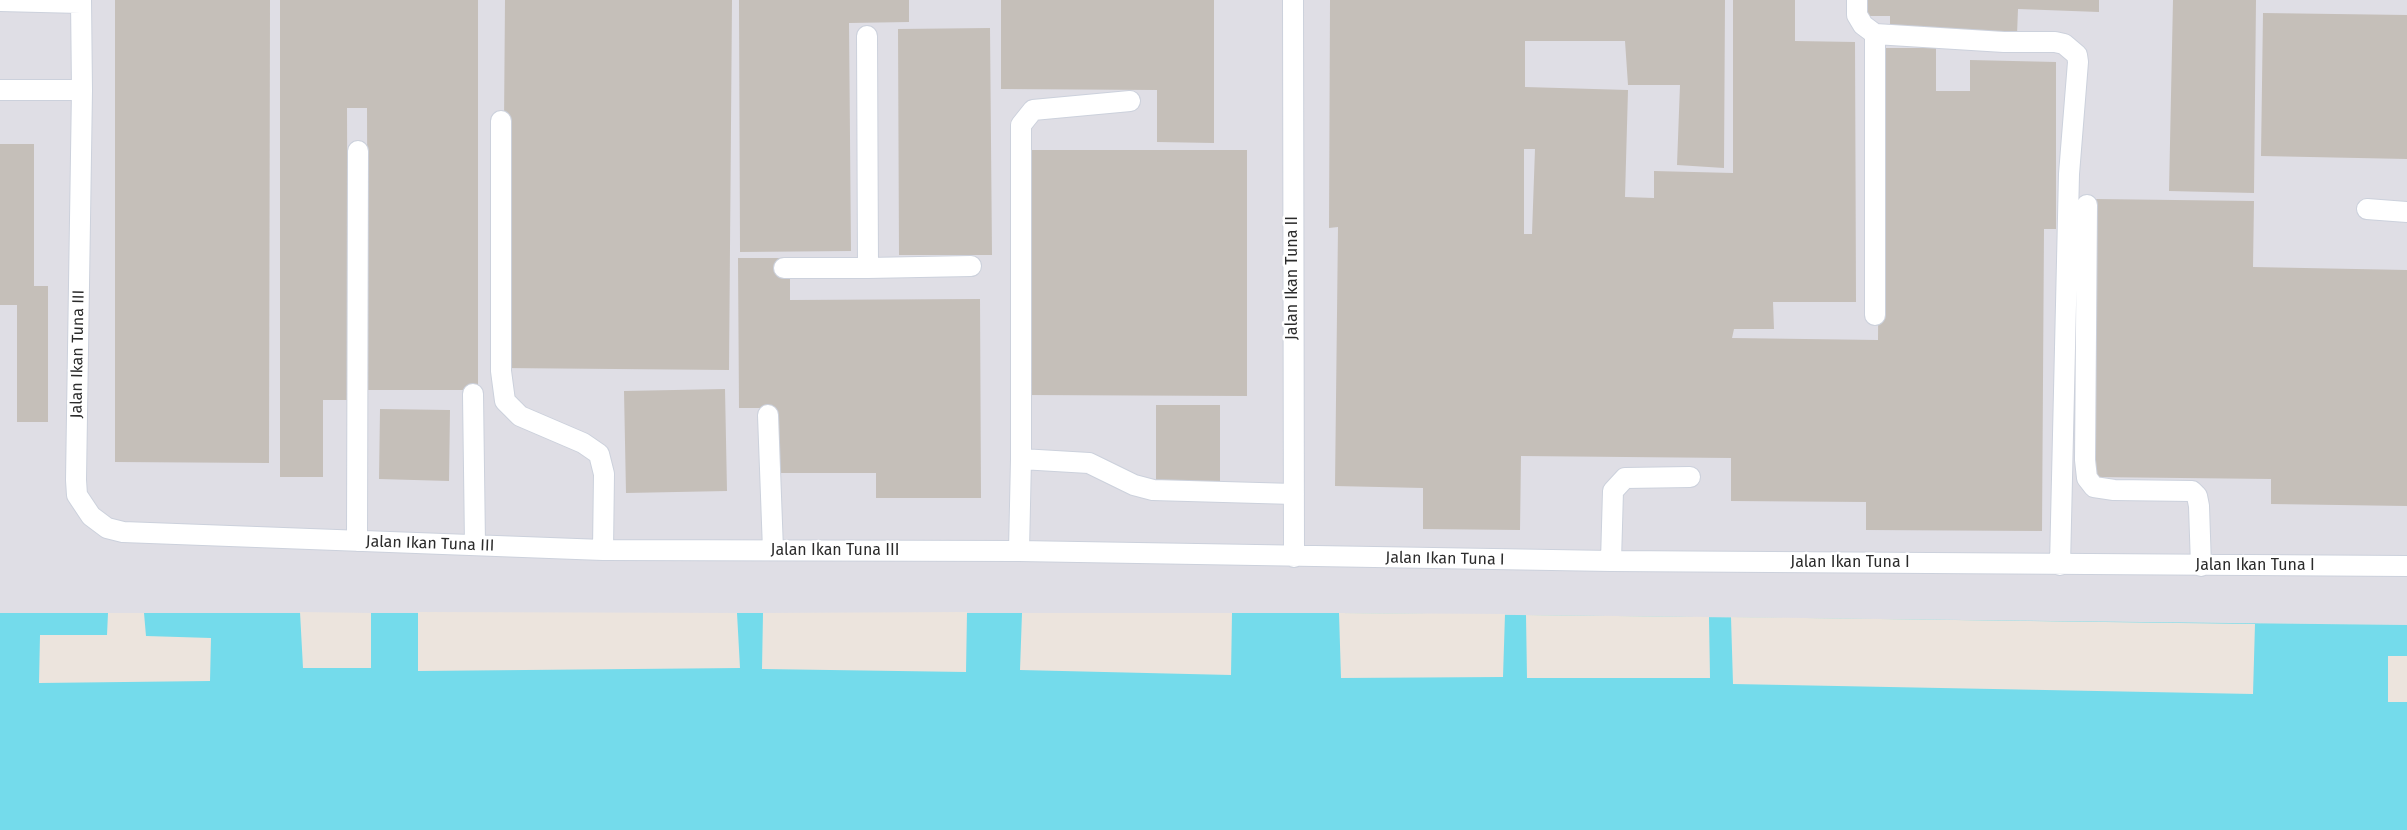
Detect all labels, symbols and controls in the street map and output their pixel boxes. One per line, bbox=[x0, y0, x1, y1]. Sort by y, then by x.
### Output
street label: Jalan Ikan Tuna II bbox=[1283, 216, 1303, 340]
street label: Jalan Ikan Tuna III bbox=[67, 289, 89, 419]
street label: Jalan Ikan Tuna III bbox=[365, 532, 495, 556]
street label: Jalan Ikan Tuna III bbox=[771, 541, 899, 561]
street label: Jalan Ikan Tuna I bbox=[1385, 548, 1505, 570]
street label: Jalan Ikan Tuna I bbox=[1790, 553, 1910, 573]
street label: Jalan Ikan Tuna I bbox=[2195, 556, 2315, 576]

